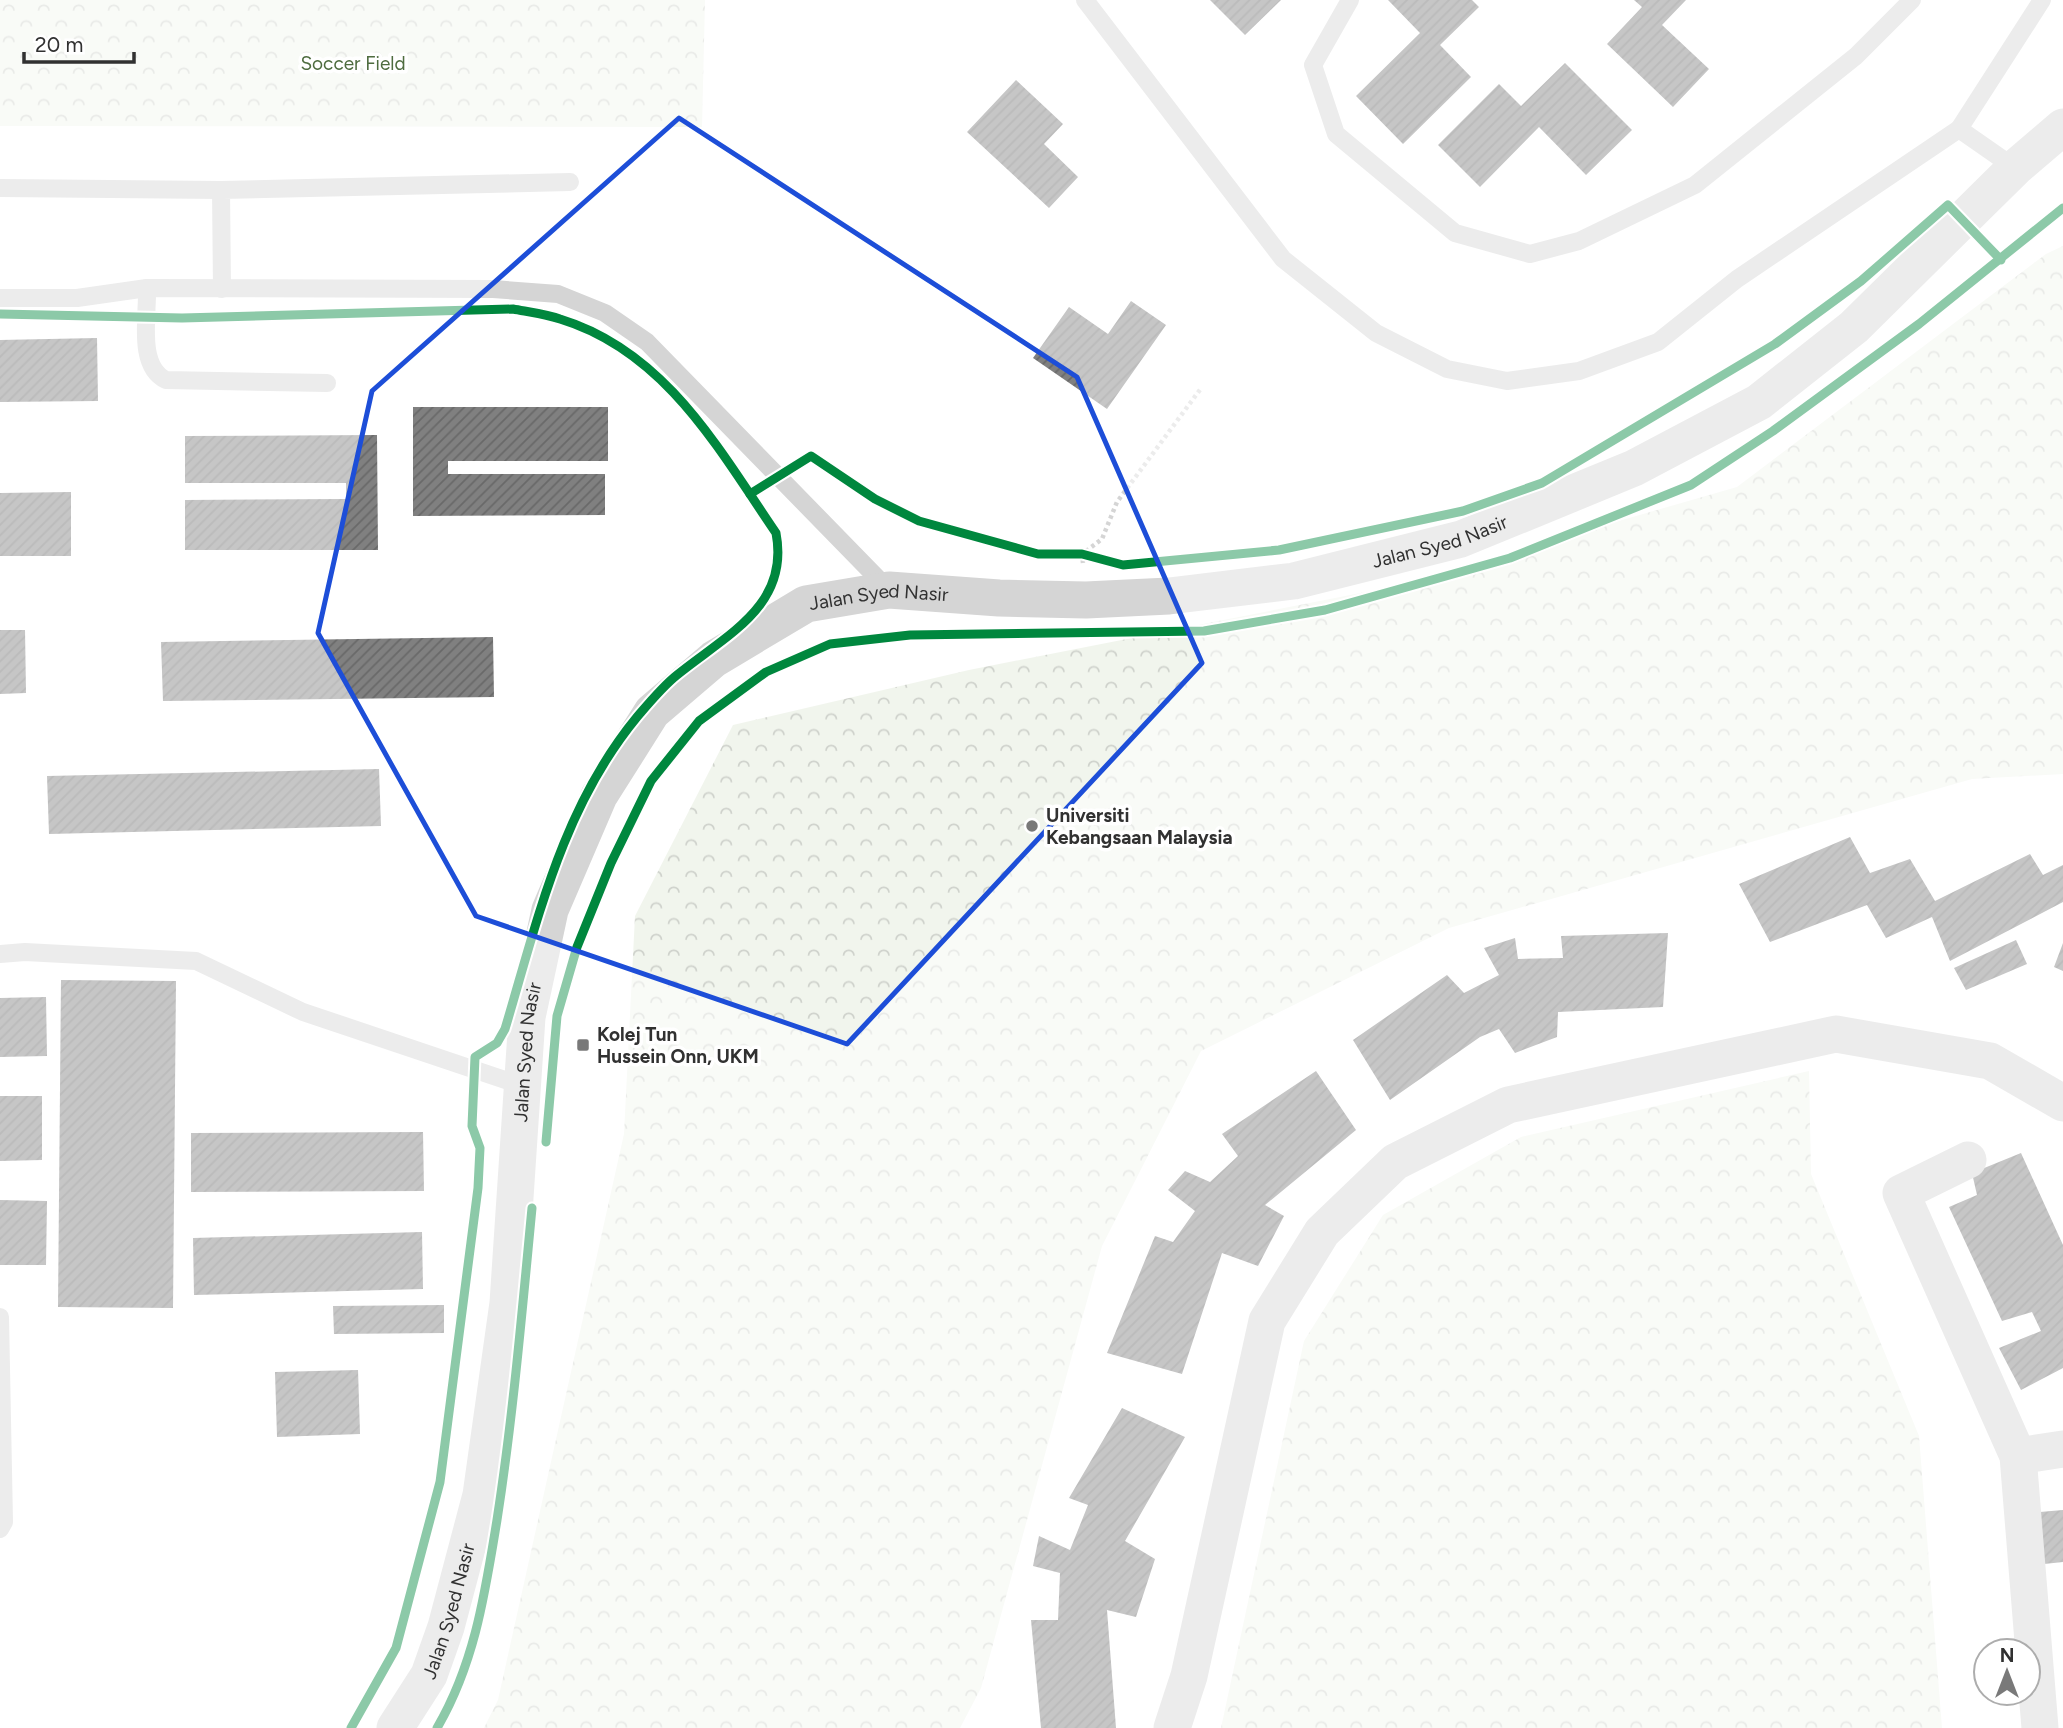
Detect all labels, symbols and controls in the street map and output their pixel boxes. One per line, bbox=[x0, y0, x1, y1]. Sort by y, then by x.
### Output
scale bar bbox=[24, 21, 135, 65]
text: 20 m bbox=[35, 32, 83, 57]
park label: Soccer Field bbox=[300, 52, 406, 75]
street label: Jalan Syed Nasir bbox=[1370, 510, 1511, 573]
street label: Jalan Syed Nasir bbox=[807, 579, 950, 615]
place label: Universiti Kebangsaan Malaysia bbox=[1046, 804, 1233, 849]
marker: Universiti Kebangsaan Malaysia bbox=[1024, 818, 1040, 834]
street label: Jalan Syed Nasir bbox=[509, 980, 546, 1123]
place label: Kolej Tun Hussein Onn, UKM bbox=[597, 1023, 759, 1068]
marker: Kolej Tun Hussein Onn, UKM bbox=[575, 1037, 591, 1053]
street label: Jalan Syed Nasir bbox=[418, 1540, 480, 1682]
north arrow bbox=[1972, 1637, 2042, 1707]
text: N bbox=[2000, 1644, 2014, 1667]

